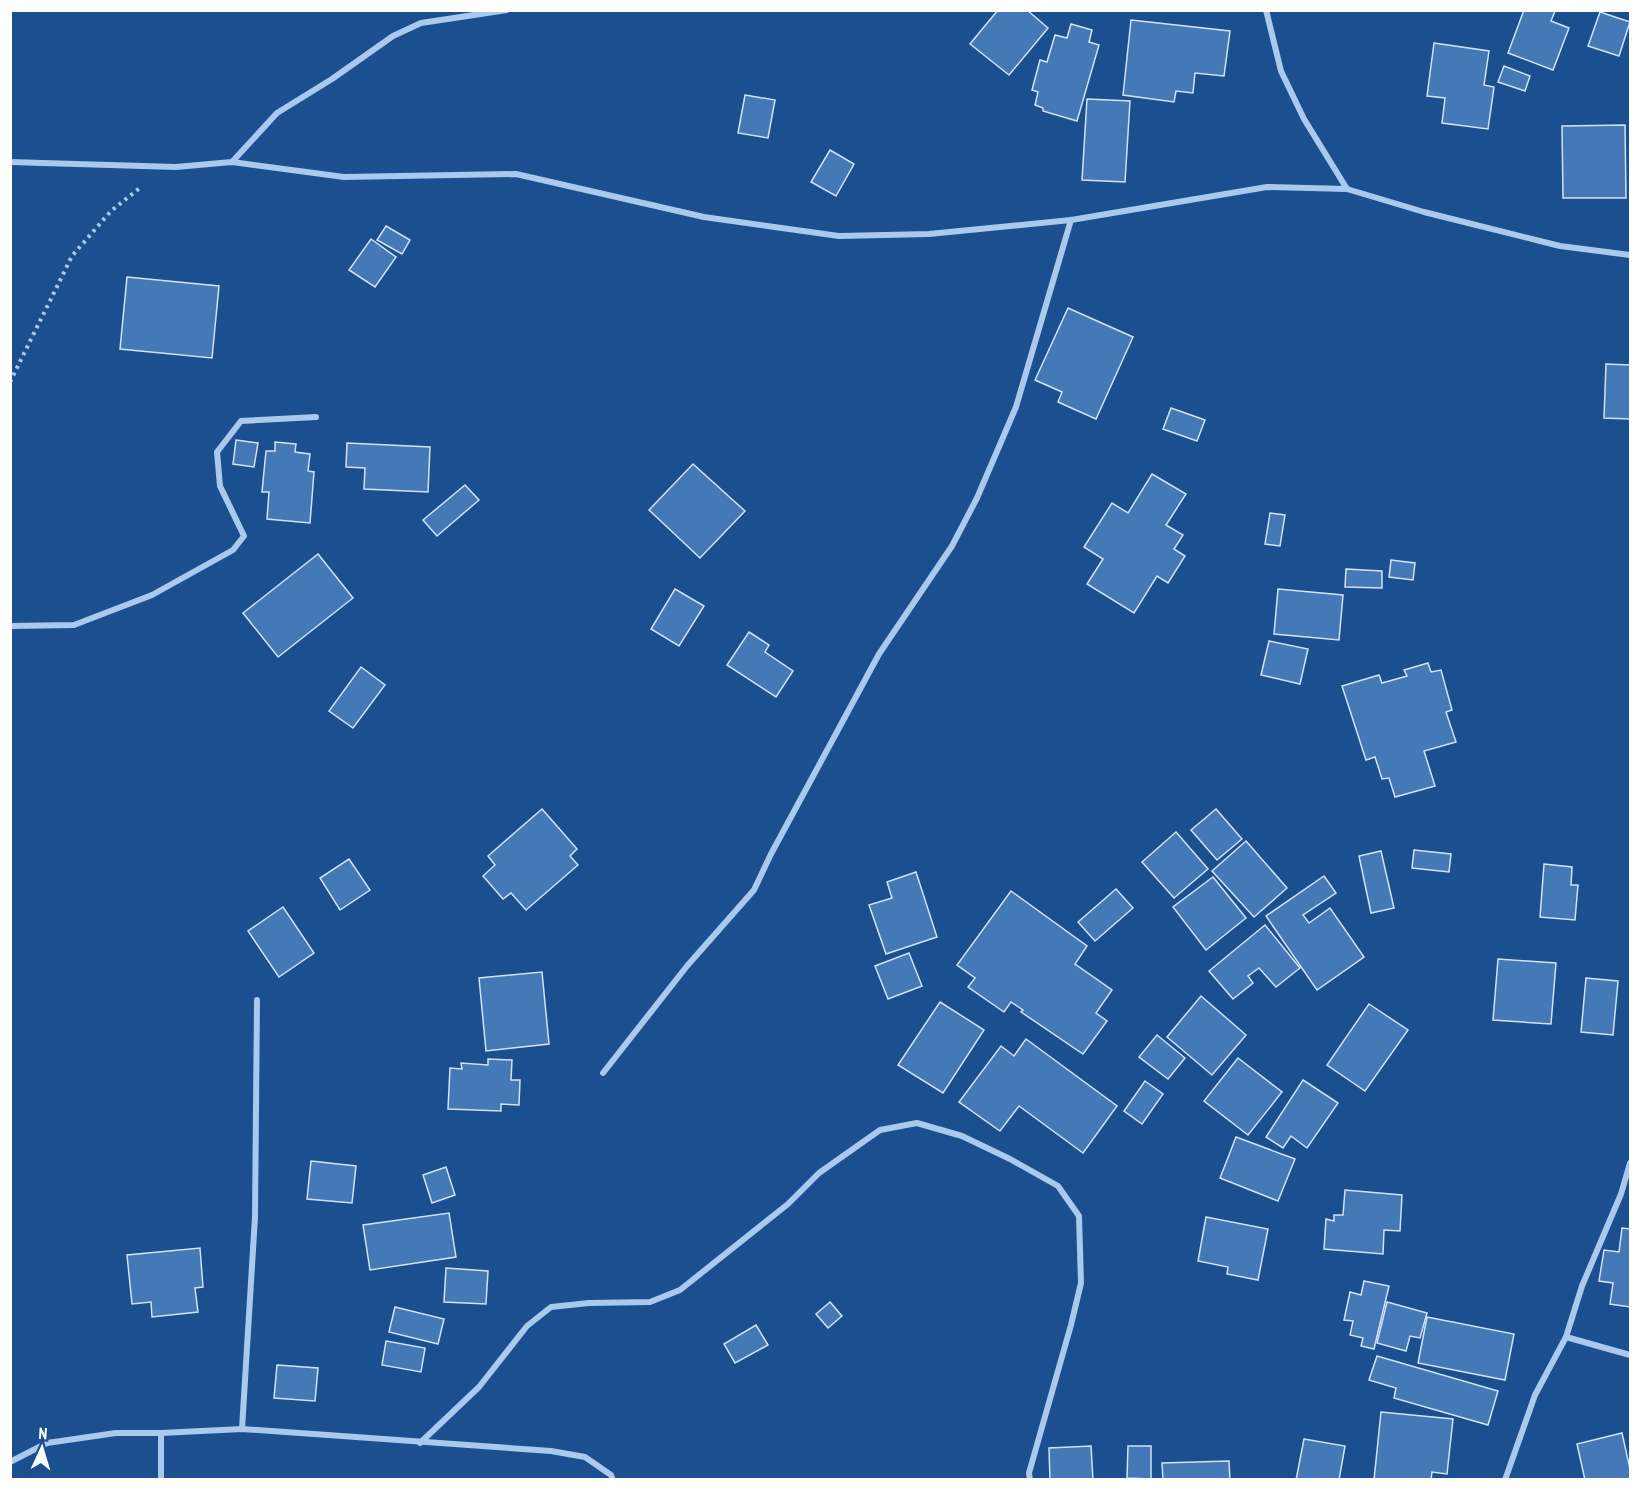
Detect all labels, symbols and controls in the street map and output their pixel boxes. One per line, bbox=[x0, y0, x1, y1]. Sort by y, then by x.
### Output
north arrow bbox=[12, 1418, 72, 1478]
text: N bbox=[38, 1423, 48, 1443]

